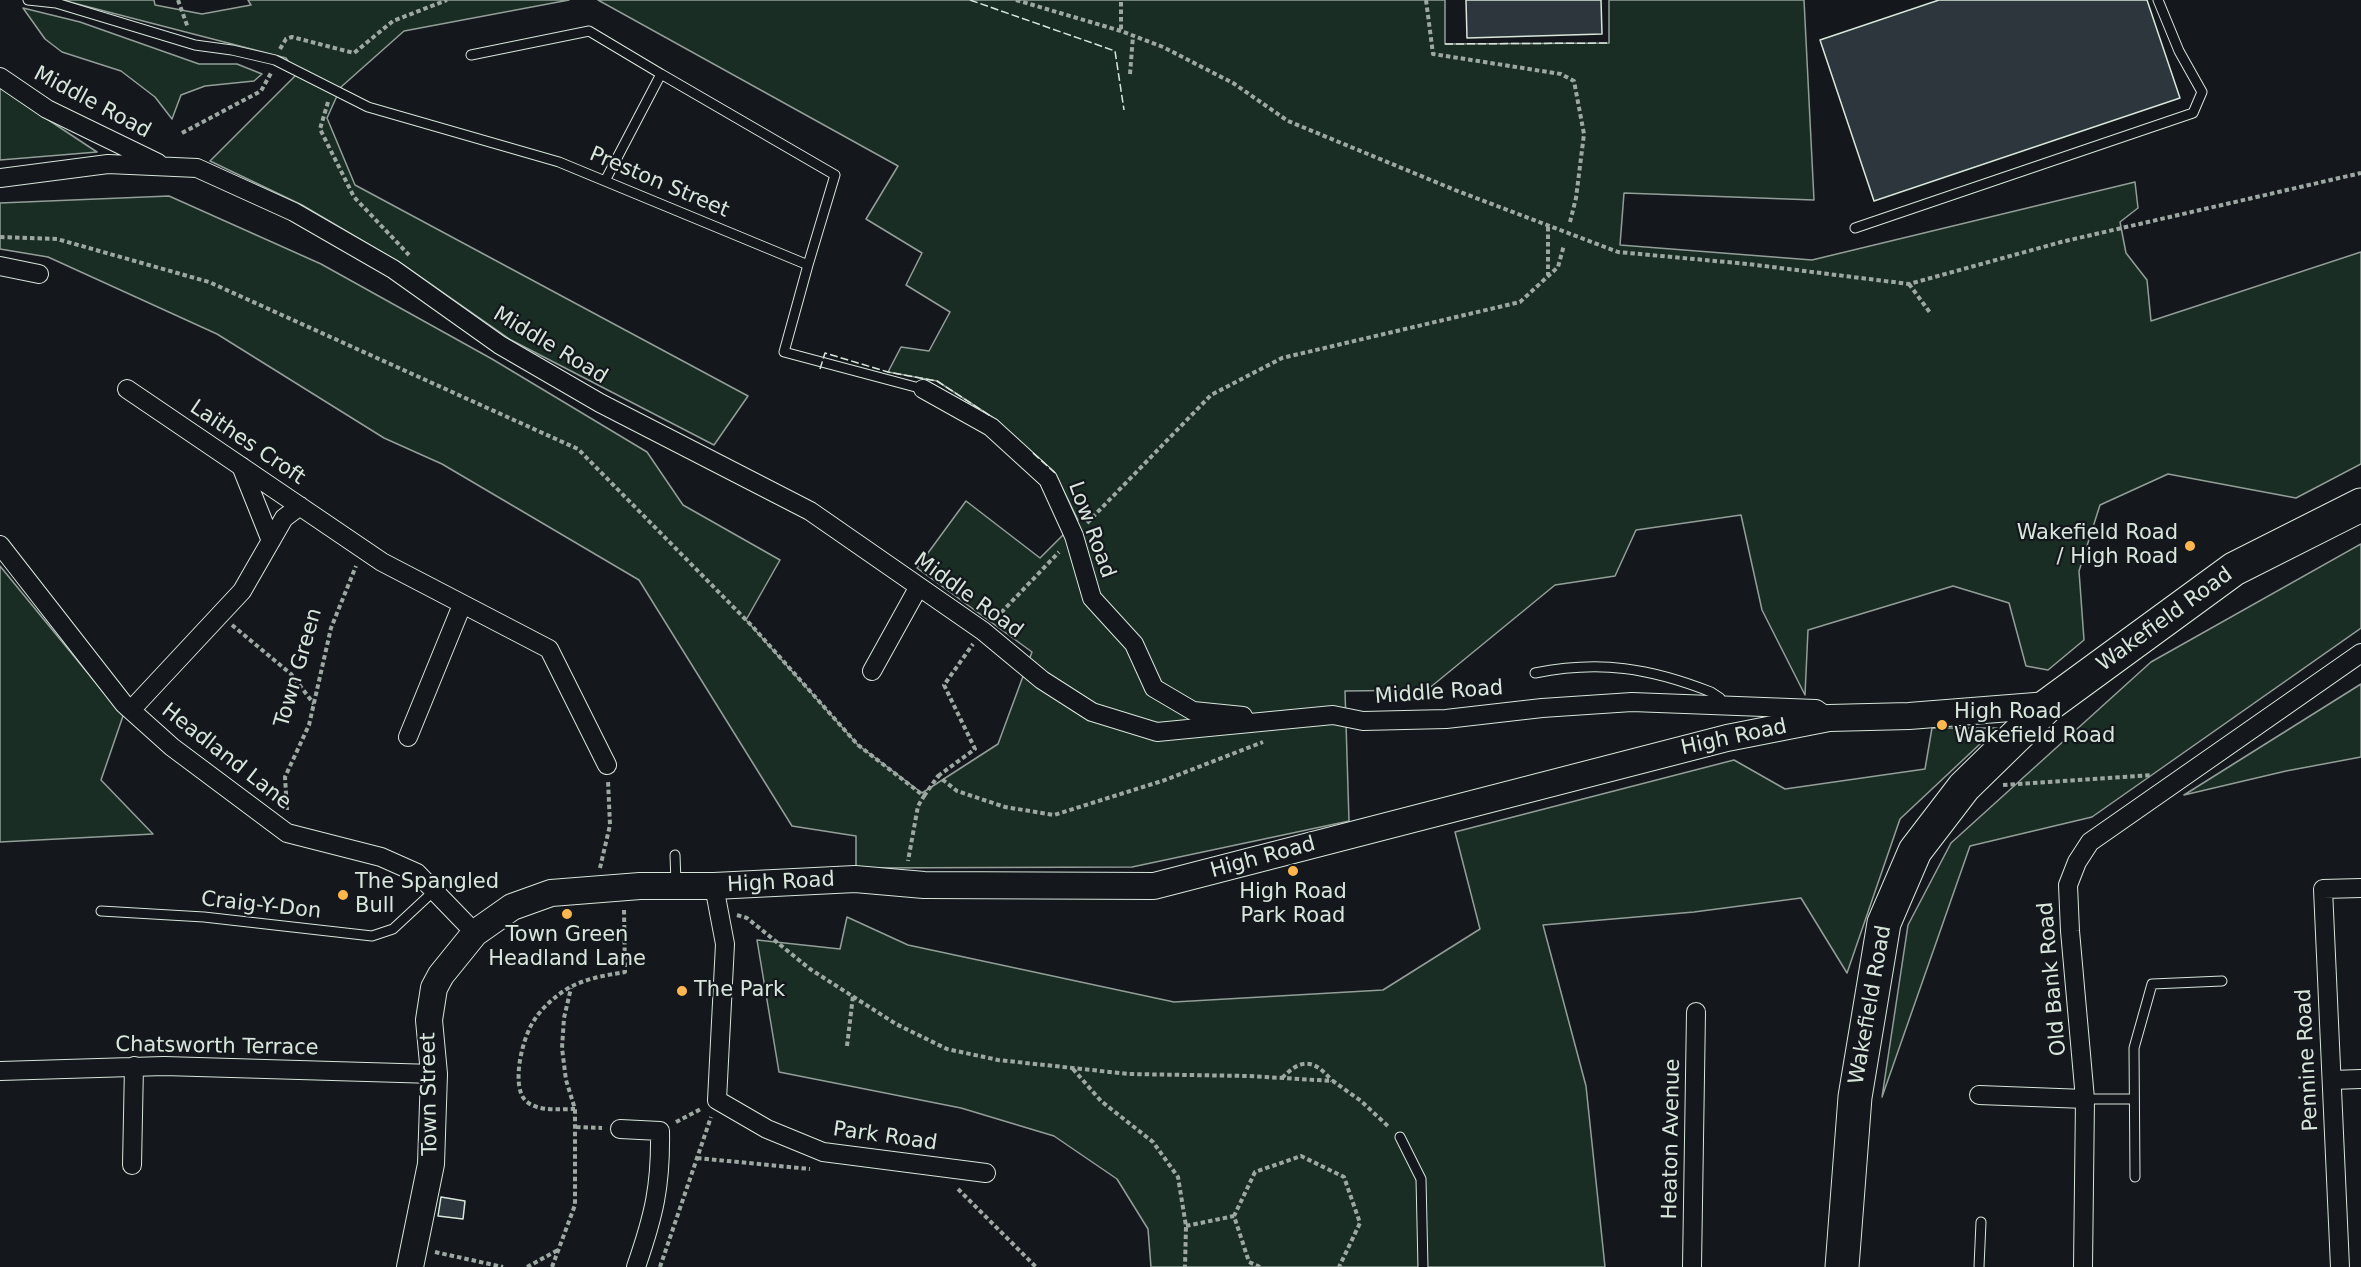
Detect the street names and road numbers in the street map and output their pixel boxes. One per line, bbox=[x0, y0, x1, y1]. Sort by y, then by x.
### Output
street label: Middle Road bbox=[29, 62, 155, 144]
street label: Preston Street bbox=[585, 142, 733, 224]
street label: Middle Road bbox=[488, 302, 612, 390]
street label: Laithes Croft bbox=[185, 395, 309, 491]
street label: Low Road bbox=[1062, 478, 1120, 582]
street label: Middle Road bbox=[909, 548, 1027, 644]
street label: Wakefield Road bbox=[2092, 562, 2238, 678]
street label: Town Green bbox=[270, 605, 328, 731]
street label: Middle Road bbox=[1374, 676, 1504, 710]
street label: Headland Lane bbox=[156, 699, 296, 815]
street label: High Road bbox=[1679, 714, 1789, 762]
street label: High Road bbox=[1208, 832, 1318, 884]
street label: High Road bbox=[727, 868, 835, 898]
street label: Craig-Y-Don bbox=[200, 887, 322, 925]
street label: Old Bank Road bbox=[2034, 901, 2072, 1057]
street label: Wakefield Road bbox=[1845, 923, 1897, 1087]
street label: Pennine Road bbox=[2292, 988, 2324, 1132]
street label: Town Street bbox=[416, 1032, 444, 1156]
street label: Chatsworth Terrace bbox=[115, 1033, 319, 1061]
street label: Heaton Avenue bbox=[1658, 1058, 1686, 1220]
street label: Park Road bbox=[831, 1117, 939, 1157]

